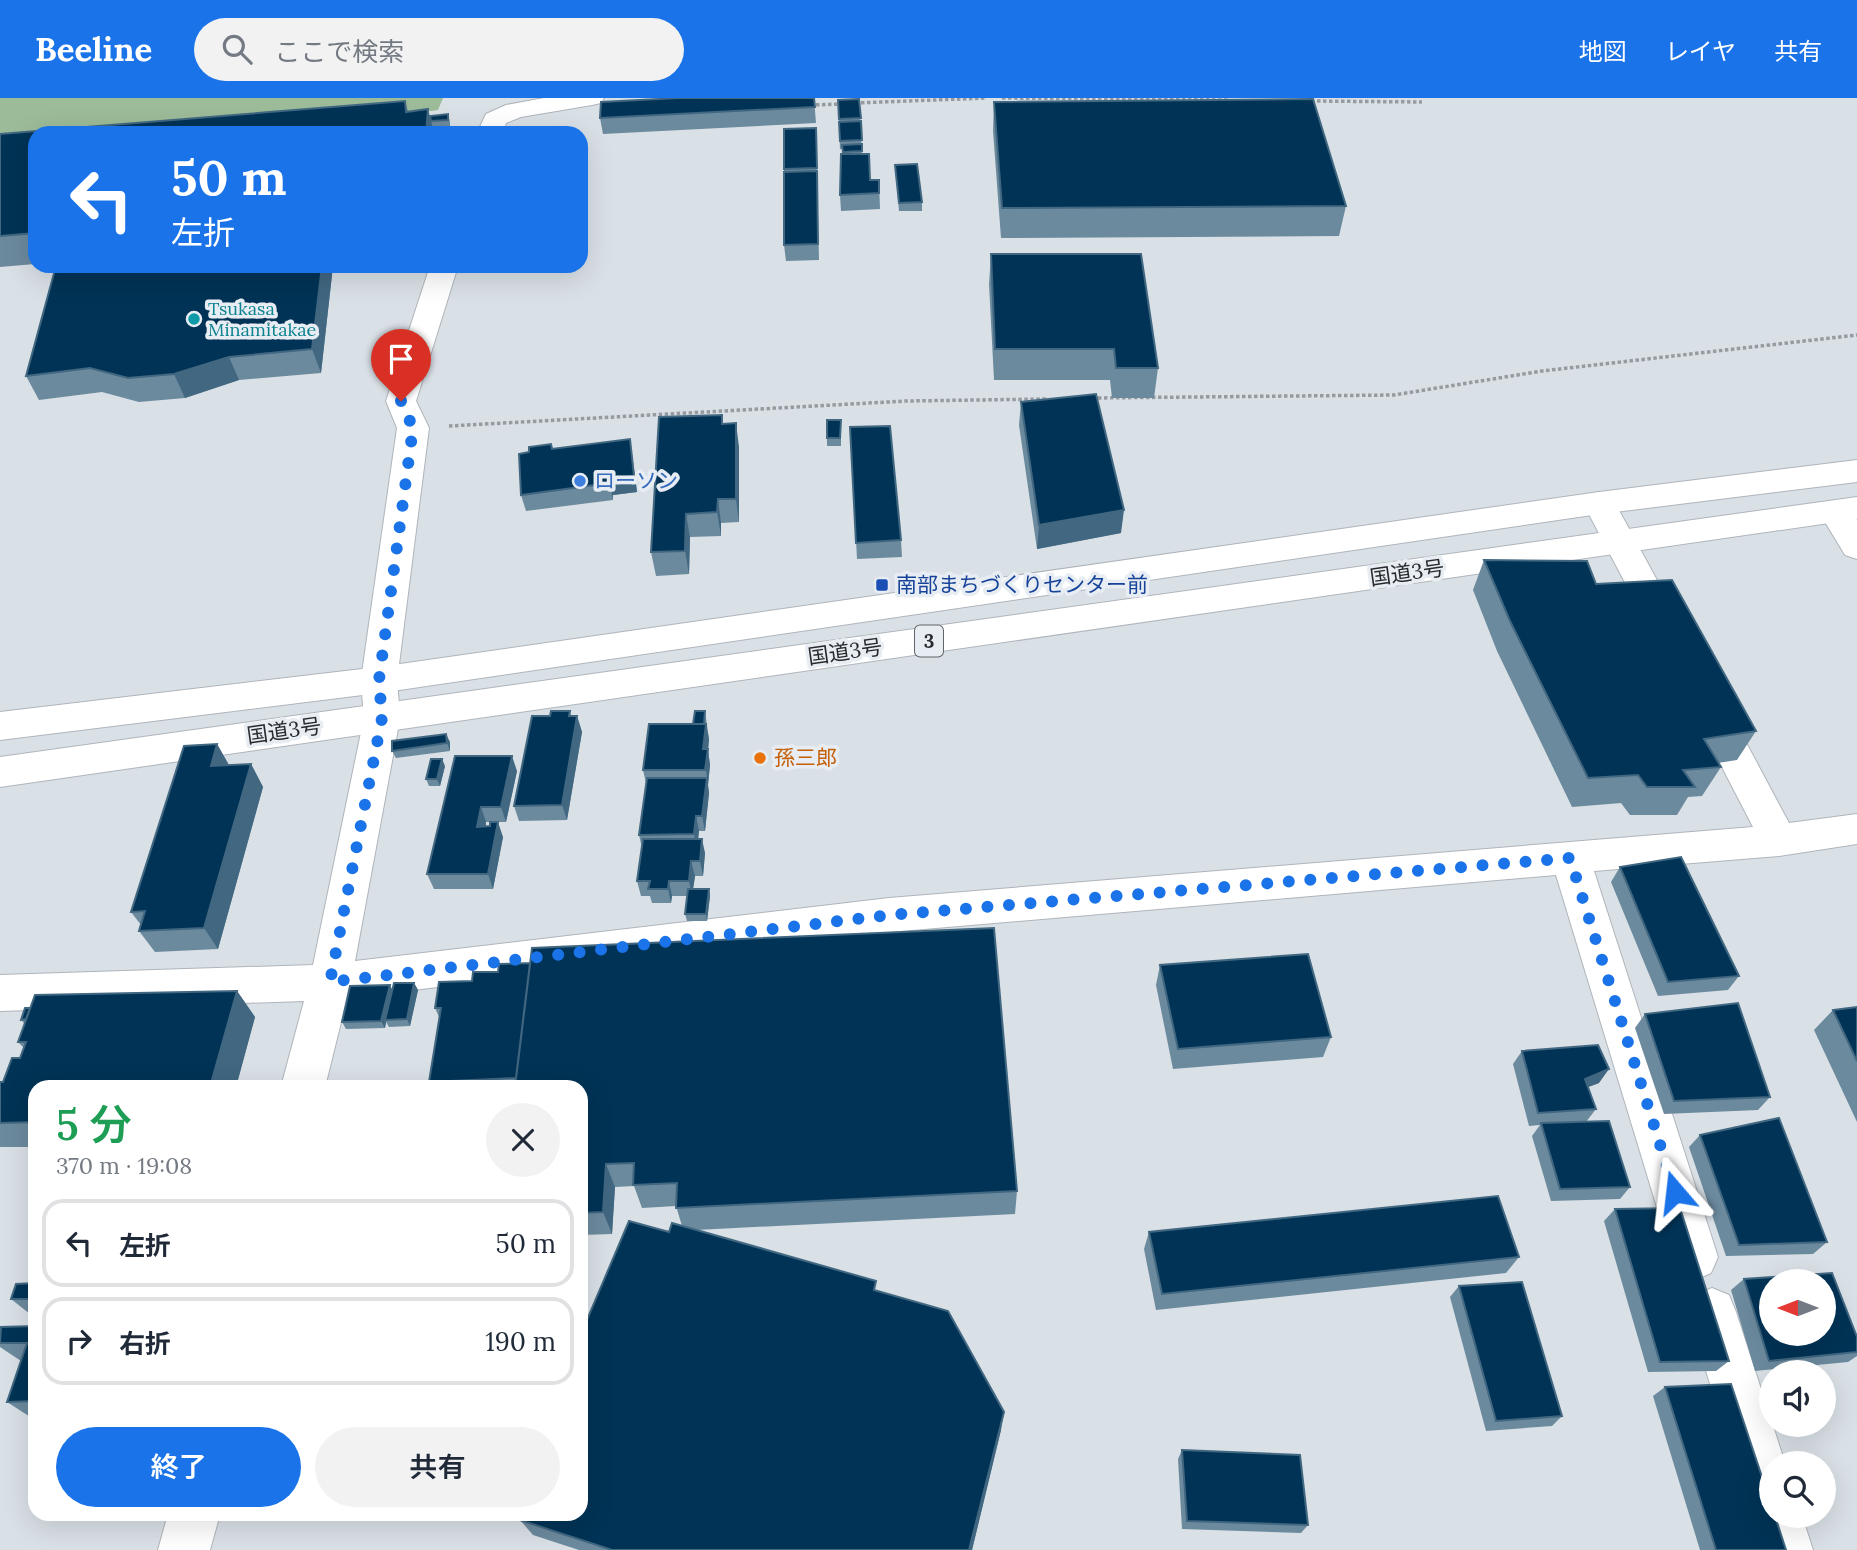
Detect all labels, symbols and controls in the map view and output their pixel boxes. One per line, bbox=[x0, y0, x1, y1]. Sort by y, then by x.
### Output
search box bbox=[194, 18, 684, 81]
text: Beeline bbox=[35, 28, 152, 70]
icon: search bbox=[218, 30, 256, 68]
text: ここで検索 bbox=[274, 35, 404, 68]
text: 地図 bbox=[1579, 36, 1627, 67]
text: レイヤ bbox=[1665, 36, 1736, 67]
text: 共有 bbox=[1774, 36, 1822, 67]
text: 50 m bbox=[171, 146, 287, 208]
icon: left bbox=[56, 154, 147, 245]
text: 左折 bbox=[171, 212, 235, 253]
place label: Tsukasa Minamitakae bbox=[208, 297, 316, 341]
marker: Tsukasa Minamitakae bbox=[186, 311, 202, 327]
pin bbox=[371, 329, 431, 401]
icon: arrive bbox=[382, 340, 420, 378]
place label: ローソン bbox=[594, 467, 678, 494]
marker: ローソン bbox=[572, 473, 588, 489]
street label: 国道3号 bbox=[1368, 554, 1446, 591]
place label: 南部まちづくりセンター前 bbox=[896, 571, 1148, 598]
marker: 南部まちづくりセンター前 bbox=[874, 577, 890, 593]
road number: 3 bbox=[915, 626, 943, 656]
street label: 国道3号 bbox=[806, 633, 884, 670]
street label: 国道3号 bbox=[245, 712, 323, 749]
place label: 孫三郎 bbox=[774, 744, 837, 771]
marker: 孫三郎 bbox=[752, 750, 768, 766]
text: 5 分 bbox=[56, 1098, 132, 1152]
button: close bbox=[486, 1103, 560, 1177]
text: 370 m · 19:08 bbox=[56, 1151, 192, 1180]
position arrow bbox=[1638, 1155, 1712, 1229]
icon: left bbox=[60, 1224, 98, 1262]
text: 50 m bbox=[496, 1227, 556, 1260]
text: 左折 bbox=[119, 1229, 171, 1262]
north arrow bbox=[1759, 1269, 1836, 1346]
map controls bbox=[1759, 1269, 1836, 1528]
icon: right bbox=[60, 1322, 98, 1360]
text: 190 m bbox=[485, 1325, 556, 1358]
text: 右折 bbox=[119, 1327, 171, 1360]
button: sound bbox=[1759, 1360, 1836, 1437]
button: 終了 bbox=[56, 1427, 301, 1507]
button: 共有 bbox=[315, 1427, 560, 1507]
button: search bbox=[1759, 1451, 1836, 1528]

